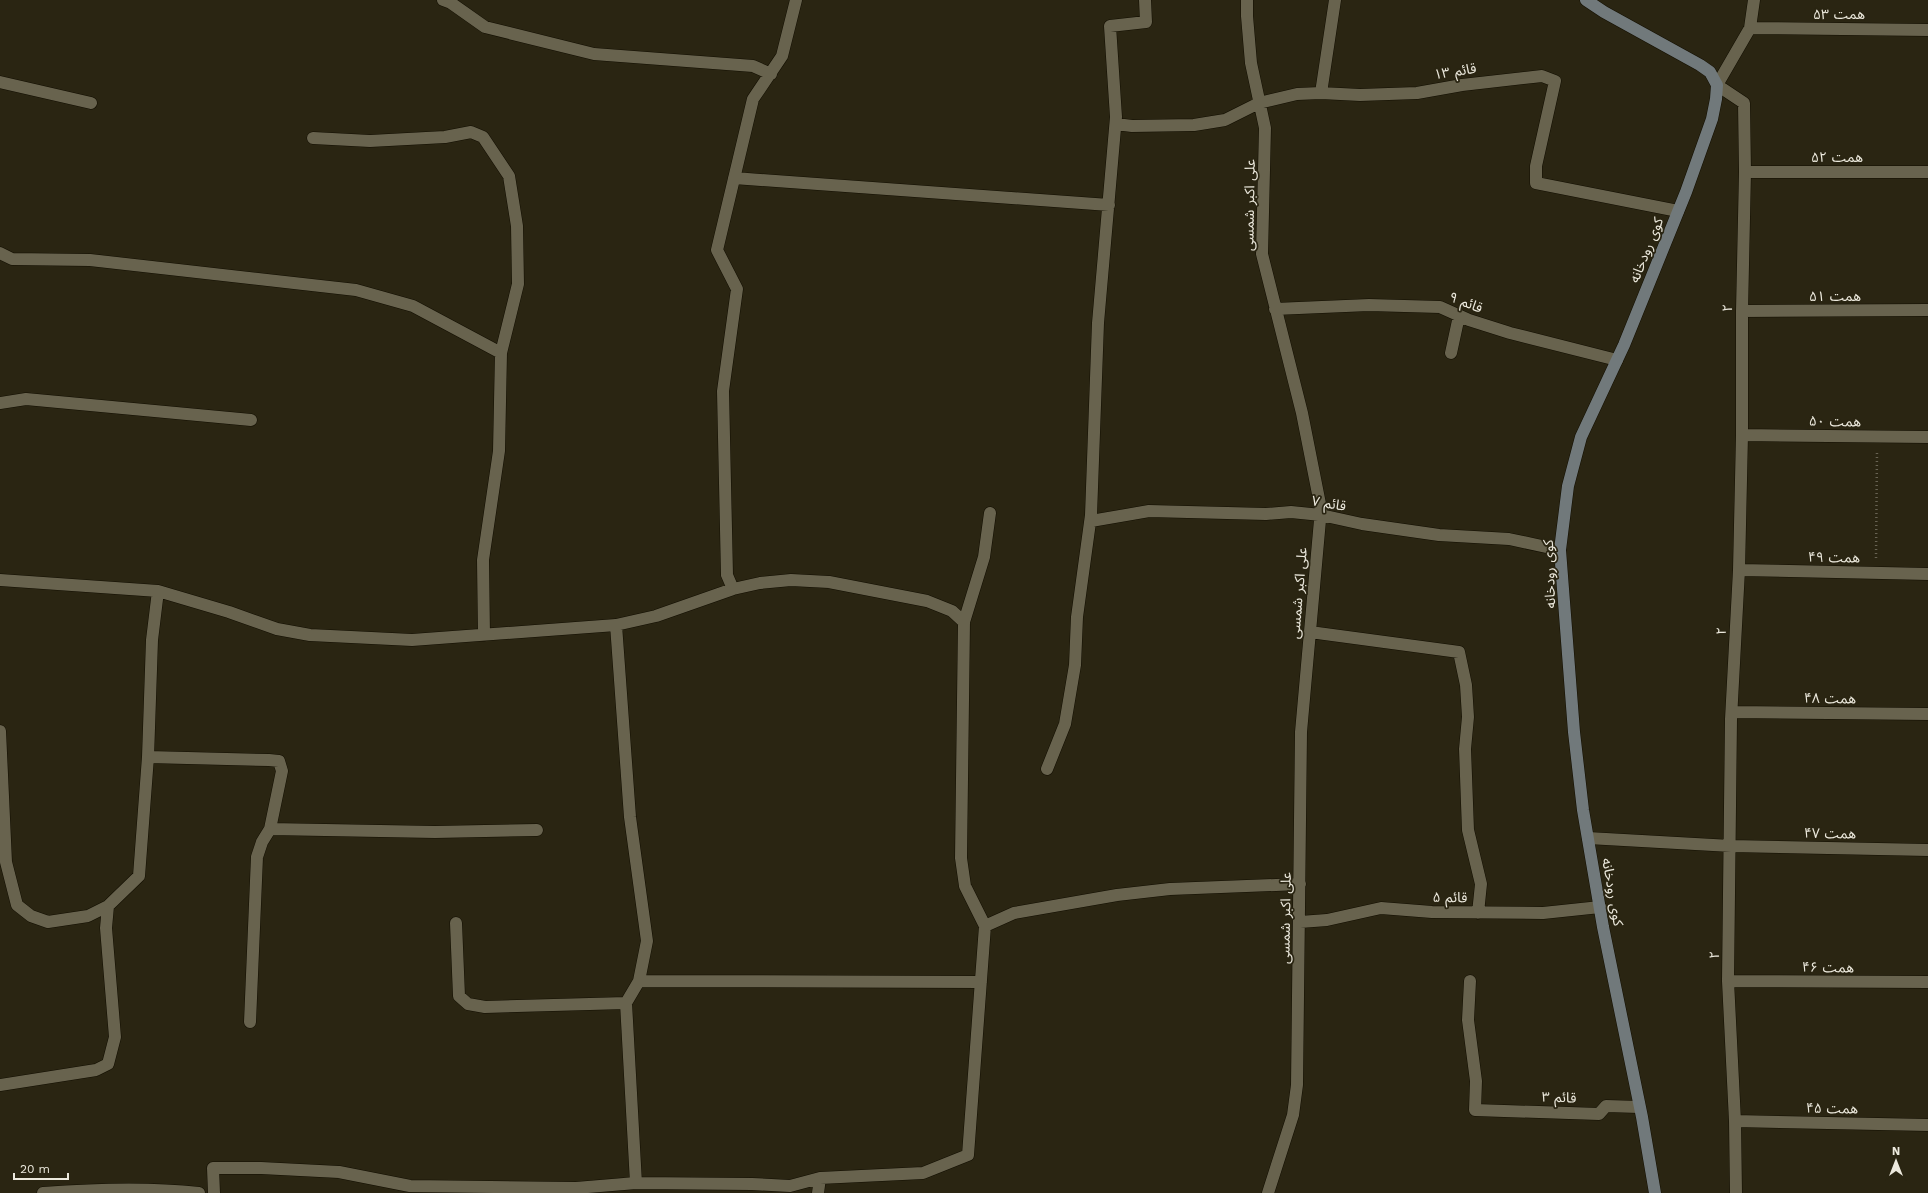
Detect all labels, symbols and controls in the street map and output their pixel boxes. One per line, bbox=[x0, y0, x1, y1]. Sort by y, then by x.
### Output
street label: همت ۵۳ bbox=[1813, 6, 1865, 22]
street label: قائم ۱۳ bbox=[1433, 60, 1478, 85]
street label: همت ۵۲ bbox=[1811, 149, 1863, 165]
street label: علی اکبر شمسی bbox=[1240, 159, 1259, 251]
street label: کوی رودخانه bbox=[1626, 215, 1667, 285]
street label: قائم ۹ bbox=[1446, 288, 1485, 318]
street label: همت ۵۱ bbox=[1809, 288, 1861, 304]
street label: ۲ bbox=[1719, 304, 1735, 312]
street label: همت ۵۰ bbox=[1809, 413, 1861, 429]
street label: قائم ۷ bbox=[1310, 492, 1348, 517]
street label: کوی رودخانه bbox=[1540, 539, 1559, 609]
street label: علی اکبر شمسی bbox=[1286, 547, 1311, 640]
street label: همت ۴۹ bbox=[1808, 549, 1860, 565]
street label: ۲ bbox=[1713, 627, 1729, 635]
street label: همت ۴۸ bbox=[1804, 690, 1856, 706]
street label: همت ۴۷ bbox=[1804, 825, 1856, 841]
street label: کوی رودخانه bbox=[1598, 857, 1627, 928]
street label: علی اکبر شمسی bbox=[1276, 872, 1295, 964]
street label: قائم ۵ bbox=[1432, 889, 1468, 908]
street label: ۲ bbox=[1706, 951, 1722, 959]
street label: همت ۴۶ bbox=[1802, 959, 1854, 975]
street label: قائم ۳ bbox=[1541, 1088, 1577, 1109]
street label: همت ۴۵ bbox=[1806, 1100, 1858, 1116]
north arrow bbox=[1876, 1141, 1916, 1181]
text: N bbox=[1892, 1145, 1900, 1158]
scale bar bbox=[14, 1155, 68, 1181]
text: 20 m bbox=[20, 1162, 50, 1176]

